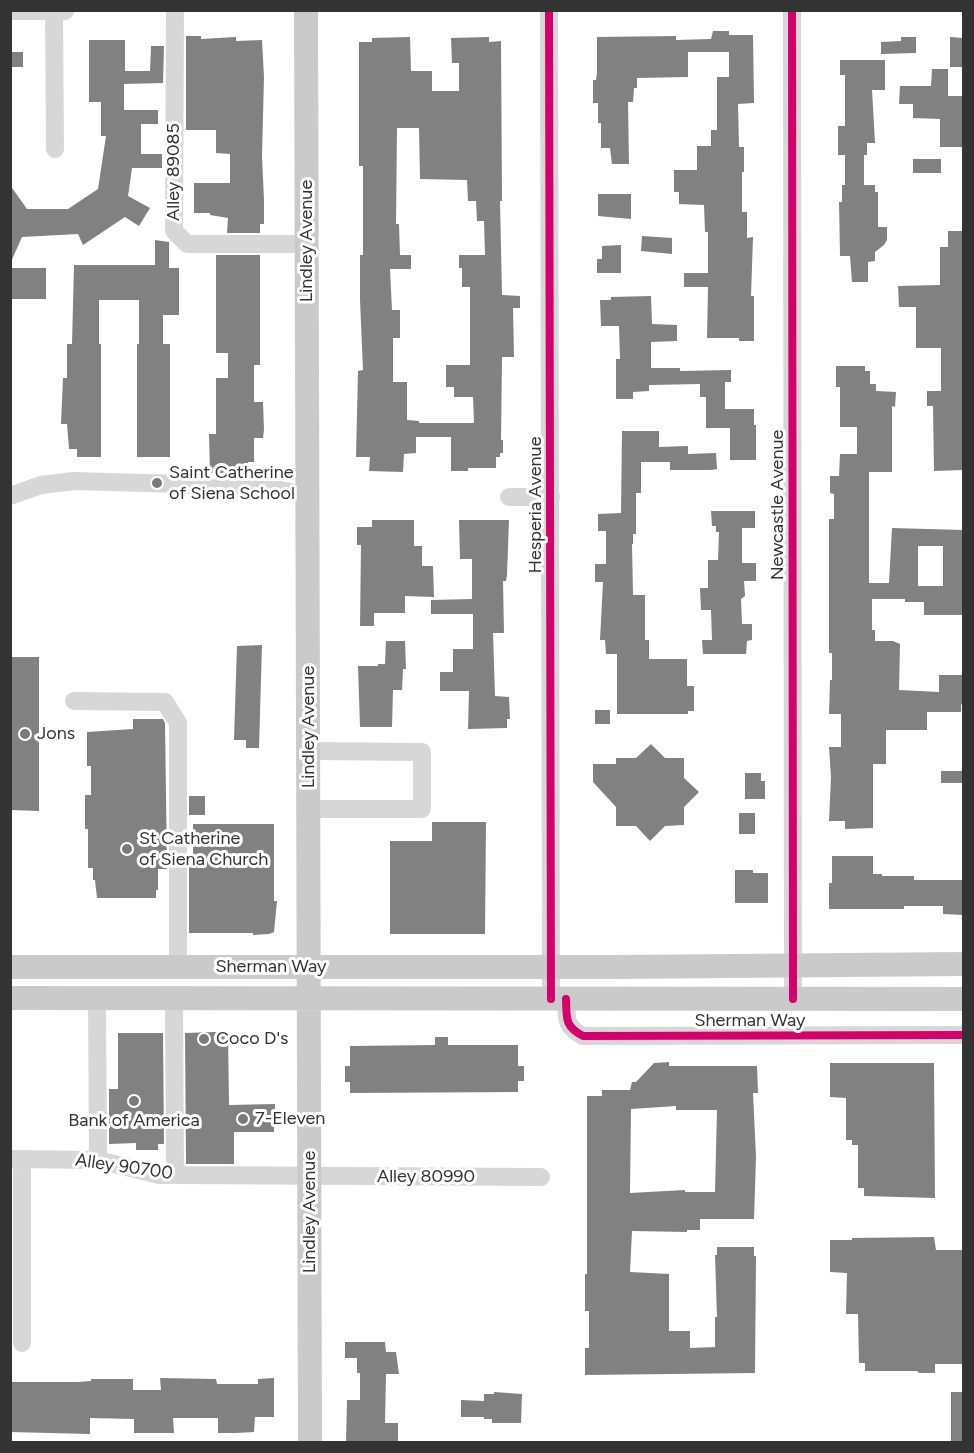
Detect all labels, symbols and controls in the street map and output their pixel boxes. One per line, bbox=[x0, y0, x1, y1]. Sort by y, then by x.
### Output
street label: Alley 89085 bbox=[163, 123, 185, 221]
street label: Lindley Avenue bbox=[296, 180, 318, 302]
street label: Newcastle Avenue bbox=[767, 430, 789, 580]
street label: Hesperia Avenue bbox=[525, 437, 547, 573]
place label: Saint Catherine of Siena School bbox=[169, 462, 295, 504]
marker: Saint Catherine of Siena School bbox=[150, 476, 164, 490]
street label: Lindley Avenue bbox=[298, 666, 320, 788]
place label: Jons bbox=[37, 723, 75, 745]
marker: Jons bbox=[18, 727, 32, 741]
place label: St Catherine of Siena Church bbox=[139, 828, 268, 870]
marker: St Catherine of Siena Church bbox=[120, 842, 134, 856]
street label: Sherman Way bbox=[215, 956, 327, 978]
street label: Sherman Way bbox=[694, 1010, 806, 1032]
place label: Coco D's bbox=[216, 1028, 288, 1050]
marker: Coco D's bbox=[197, 1032, 211, 1046]
marker: Bank of America bbox=[127, 1094, 141, 1108]
place label: 7-Eleven bbox=[255, 1108, 325, 1130]
place label: Bank of America bbox=[68, 1110, 200, 1132]
marker: 7-Eleven bbox=[236, 1112, 250, 1126]
street label: Alley 90700 bbox=[74, 1149, 174, 1185]
street label: Lindley Avenue bbox=[299, 1151, 321, 1273]
street label: Alley 80990 bbox=[377, 1166, 475, 1188]

